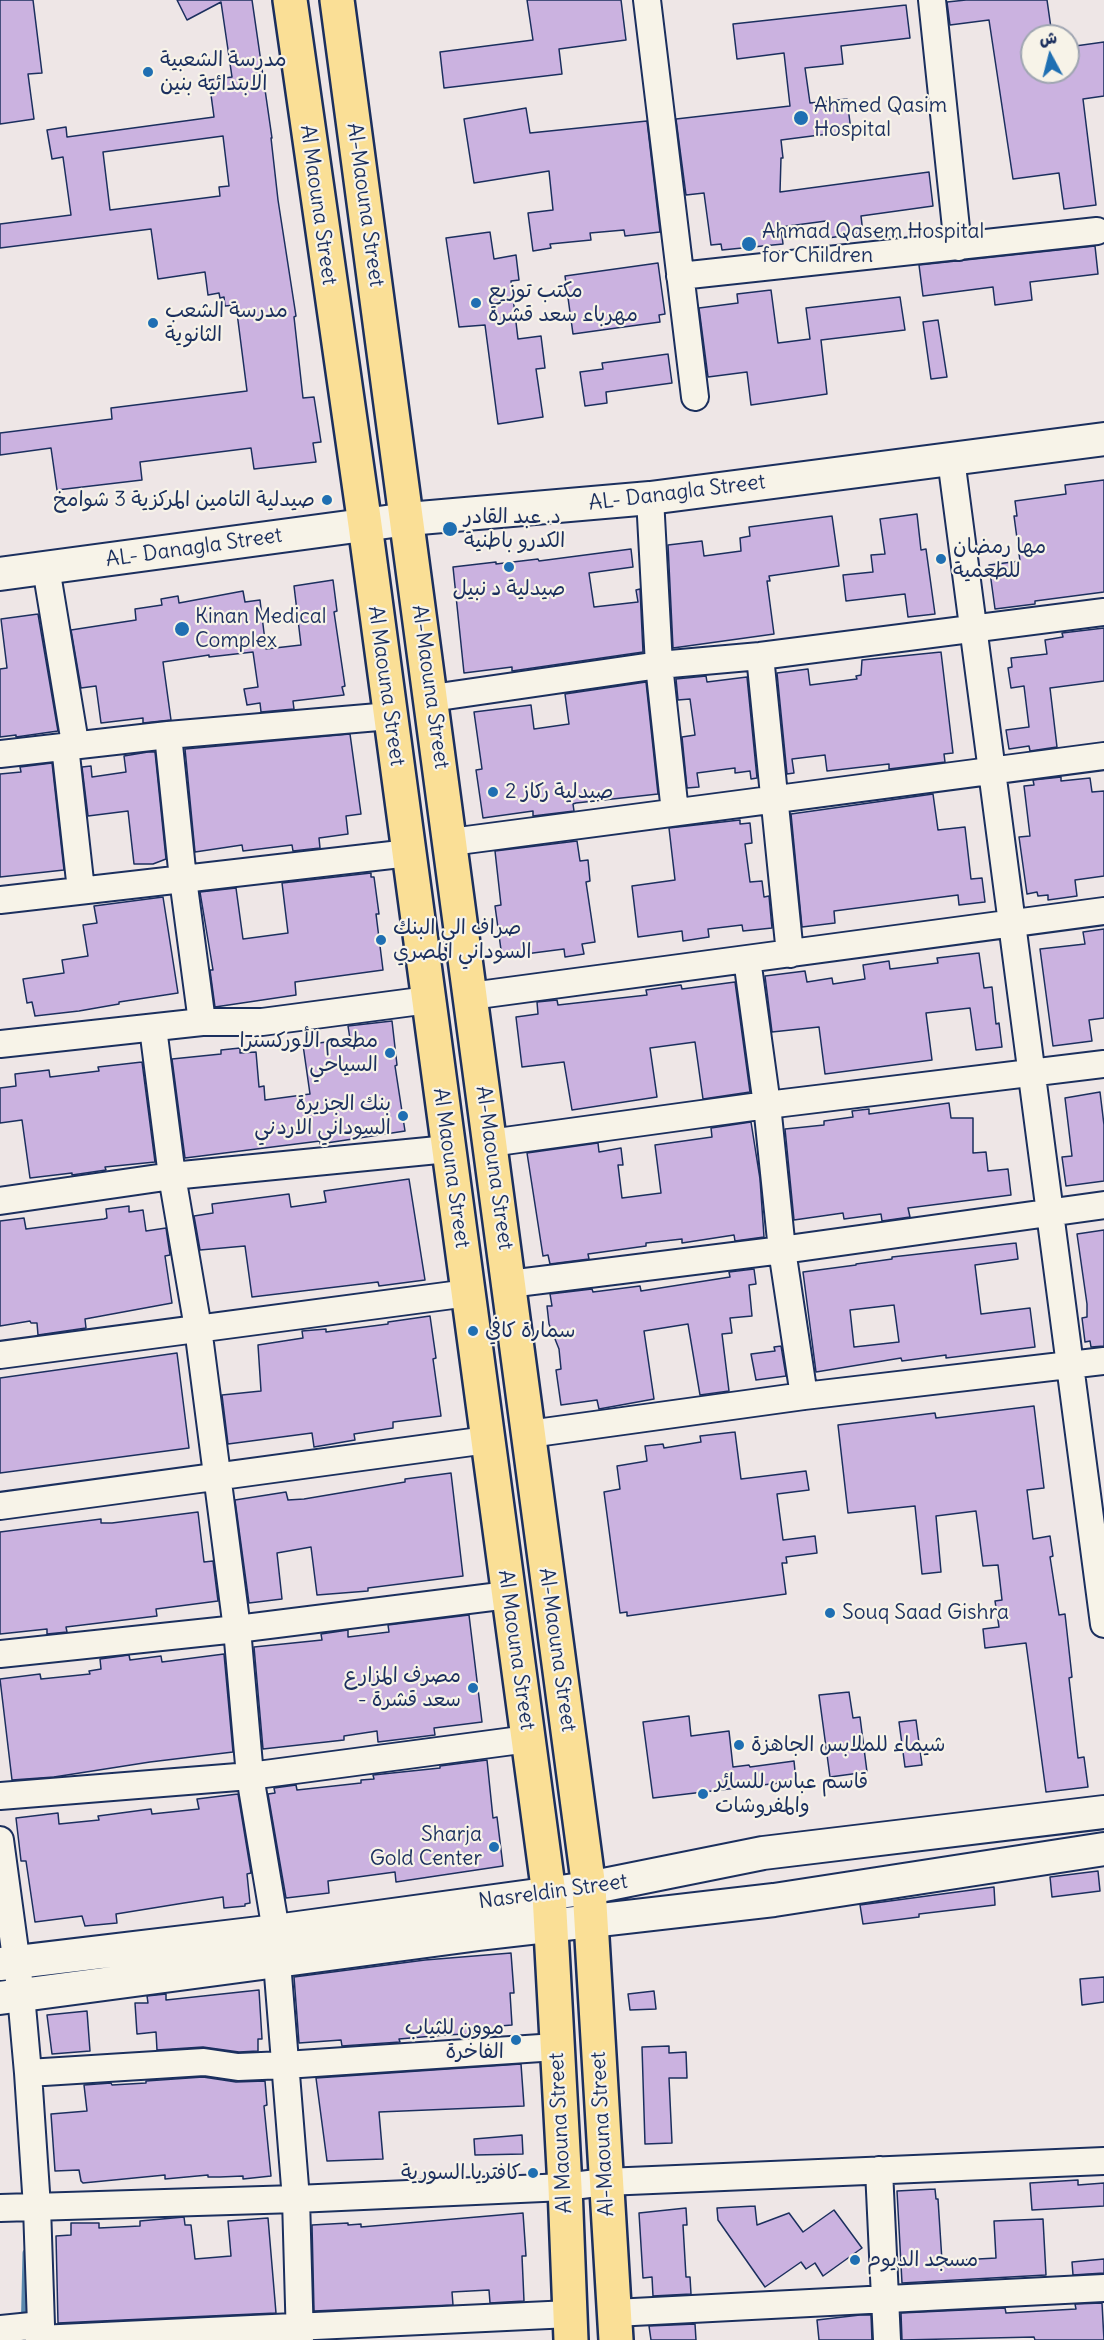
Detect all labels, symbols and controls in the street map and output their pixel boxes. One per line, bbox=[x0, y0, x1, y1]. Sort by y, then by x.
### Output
north arrow bbox=[1020, 24, 1080, 84]
text: ش bbox=[1038, 27, 1058, 49]
place label: مدرسة الشعبية الابتدائية بنين bbox=[160, 47, 287, 97]
marker: مدرسة الشعبية الابتدائية بنين bbox=[141, 65, 155, 79]
place label: Ahmed Qasim Hospital bbox=[814, 93, 947, 143]
marker: Ahmed Qasim Hospital bbox=[792, 109, 810, 127]
street label: Al-Maouna Street bbox=[341, 121, 389, 289]
street label: Al Maouna Street bbox=[294, 123, 342, 287]
place label: Ahmad Qasem Hospital for Children bbox=[762, 219, 984, 269]
marker: Ahmad Qasem Hospital for Children bbox=[740, 235, 758, 253]
place label: مكتب توزيع مهرباء سعد قشرة bbox=[488, 278, 638, 328]
marker: مكتب توزيع مهرباء سعد قشرة bbox=[469, 296, 483, 310]
place label: مدرسة الشعب الثانوية bbox=[165, 298, 288, 348]
marker: مدرسة الشعب الثانوية bbox=[146, 316, 160, 330]
street label: AL- Danagla Street bbox=[587, 470, 767, 516]
place label: صيدلية التامين المركزية 3 شوامخ bbox=[53, 487, 315, 513]
marker: صيدلية التامين المركزية 3 شوامخ bbox=[320, 493, 334, 507]
place label: د. عبد القادر الكدرو باطنية bbox=[464, 504, 565, 554]
marker: د. عبد القادر الكدرو باطنية bbox=[441, 520, 459, 538]
street label: AL- Danagla Street bbox=[104, 523, 284, 573]
place label: مها رمضان للطعمية bbox=[953, 534, 1046, 584]
marker: مها رمضان للطعمية bbox=[934, 552, 948, 566]
marker: صيدلية د نبيل bbox=[502, 560, 516, 574]
place label: صيدلية د نبيل bbox=[452, 576, 566, 602]
street label: Al-Maouna Street bbox=[406, 603, 454, 771]
place label: Kinan Medical Complex bbox=[195, 604, 326, 654]
street label: Al Maouna Street bbox=[362, 604, 410, 768]
marker: Kinan Medical Complex bbox=[173, 620, 191, 638]
place label: صيدلية ركاز 2 bbox=[505, 779, 613, 805]
marker: صيدلية ركاز 2 bbox=[486, 785, 500, 799]
place label: صراف الي البنك السوداني المصري bbox=[393, 915, 532, 965]
marker: صراف الي البنك السوداني المصري bbox=[374, 933, 388, 947]
place label: مطعم الأوركسترا السياحي bbox=[240, 1028, 378, 1078]
marker: مطعم الأوركسترا السياحي bbox=[383, 1046, 397, 1060]
street label: Al-Maouna Street bbox=[470, 1084, 518, 1252]
street label: Al Maouna Street bbox=[427, 1086, 475, 1250]
place label: بنك الجزيرة السوداني الاردني bbox=[254, 1091, 391, 1141]
marker: بنك الجزيرة السوداني الاردني bbox=[396, 1109, 410, 1123]
place label: سمارة كافي bbox=[485, 1318, 576, 1344]
marker: سمارة كافي bbox=[466, 1324, 480, 1338]
street label: Al-Maouna Street bbox=[533, 1566, 581, 1734]
street label: Al Maouna Street bbox=[492, 1568, 540, 1732]
place label: Souq Saad Gishra bbox=[842, 1600, 1009, 1626]
marker: Souq Saad Gishra bbox=[823, 1606, 837, 1620]
place label: مصرف المزارع - سعد قشرة bbox=[344, 1663, 461, 1713]
marker: مصرف المزارع - سعد قشرة bbox=[466, 1681, 480, 1695]
place label: شيماء للملابس الجاهزة bbox=[751, 1732, 946, 1758]
marker: شيماء للملابس الجاهزة bbox=[732, 1738, 746, 1752]
place label: قاسم عباس للسائر والمفروشات bbox=[715, 1769, 868, 1819]
marker: قاسم عباس للسائر والمفروشات bbox=[696, 1787, 710, 1801]
place label: Sharja Gold Center bbox=[370, 1822, 482, 1872]
marker: Sharja Gold Center bbox=[487, 1840, 501, 1854]
street label: Nasreldin Street bbox=[477, 1869, 629, 1915]
place label: موون للثياب الفاخرة bbox=[405, 2015, 504, 2065]
marker: موون للثياب الفاخرة bbox=[509, 2033, 523, 2047]
street label: Al-Maouna Street bbox=[586, 2051, 620, 2217]
street label: Al Maouna Street bbox=[544, 2052, 578, 2214]
place label: كافتريا السورية bbox=[401, 2160, 521, 2186]
marker: كافتريا السورية bbox=[526, 2166, 540, 2180]
place label: مسجد الديوم bbox=[867, 2247, 978, 2273]
marker: مسجد الديوم bbox=[848, 2253, 862, 2267]

